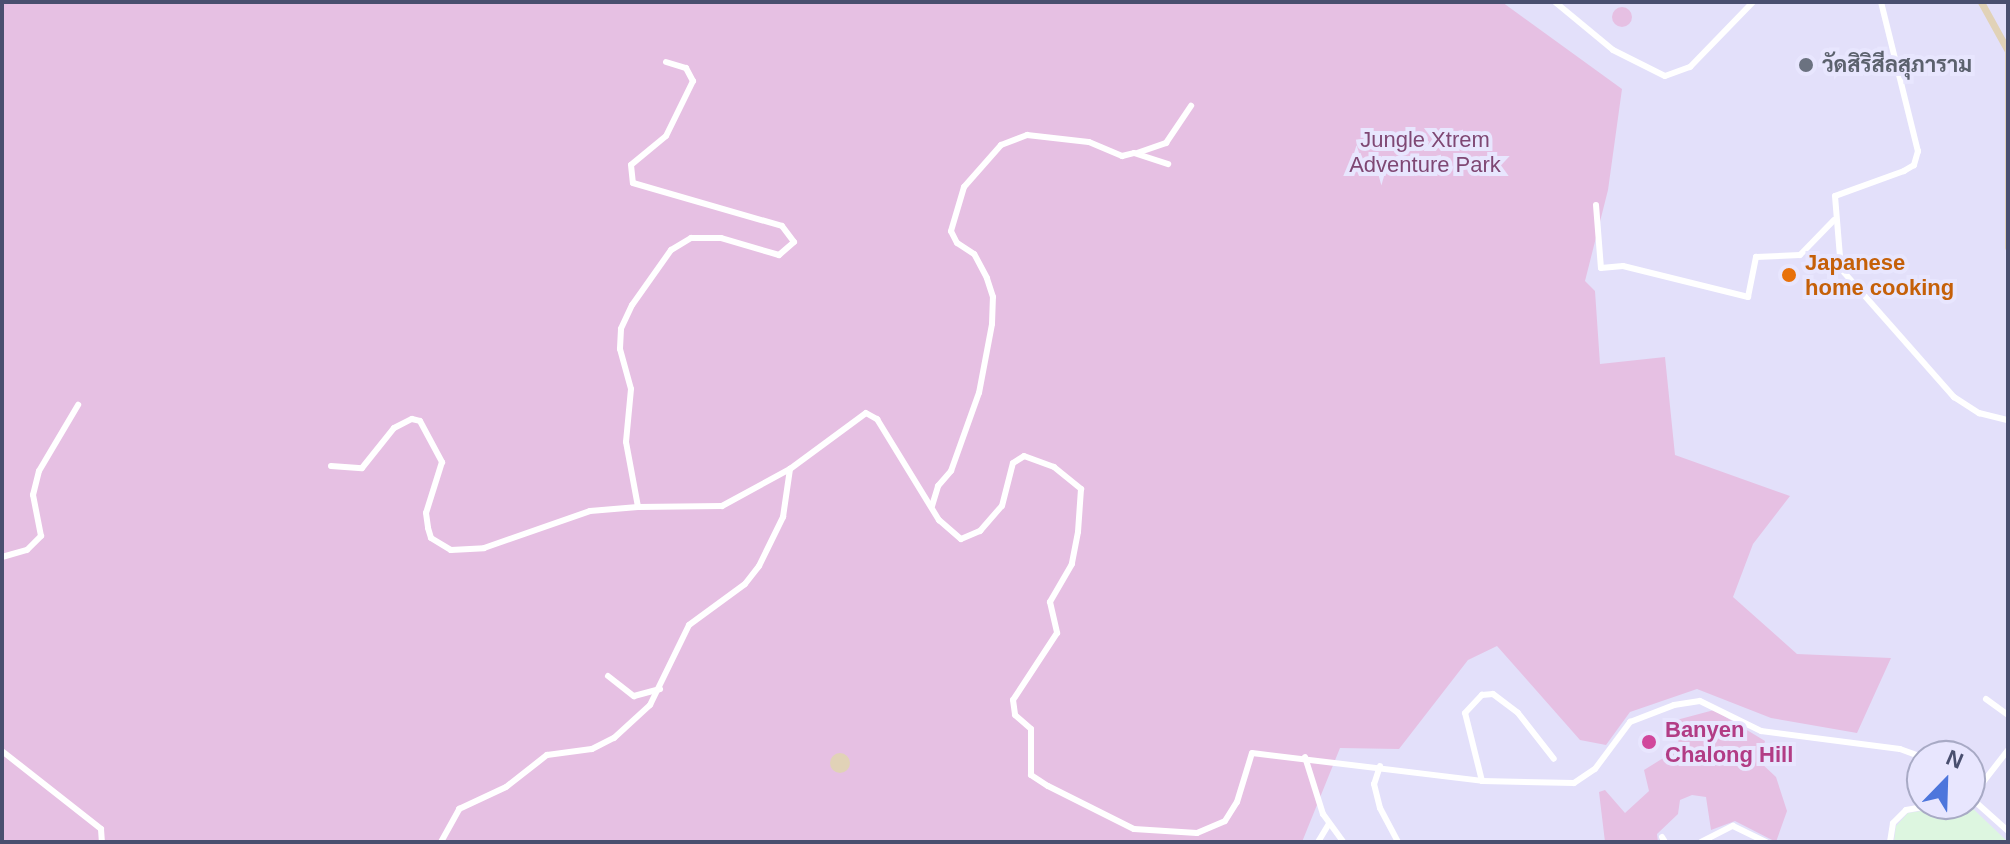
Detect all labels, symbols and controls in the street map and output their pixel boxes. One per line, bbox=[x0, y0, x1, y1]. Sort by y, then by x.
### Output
place label: วัดสิริสีลสุภาราม bbox=[1822, 52, 1972, 78]
marker: วัดสิริสีลสุภาราม bbox=[1797, 56, 1815, 74]
park label: Jungle Xtrem Adventure Park bbox=[1349, 126, 1501, 178]
place label: Japanese home cooking bbox=[1805, 249, 1954, 300]
marker: Japanese home cooking bbox=[1780, 266, 1798, 284]
place label: Banyen Chalong Hill bbox=[1665, 716, 1793, 768]
marker: Banyen Chalong Hill bbox=[1640, 733, 1658, 751]
north arrow bbox=[1906, 740, 1986, 820]
text: N bbox=[1943, 745, 1967, 774]

